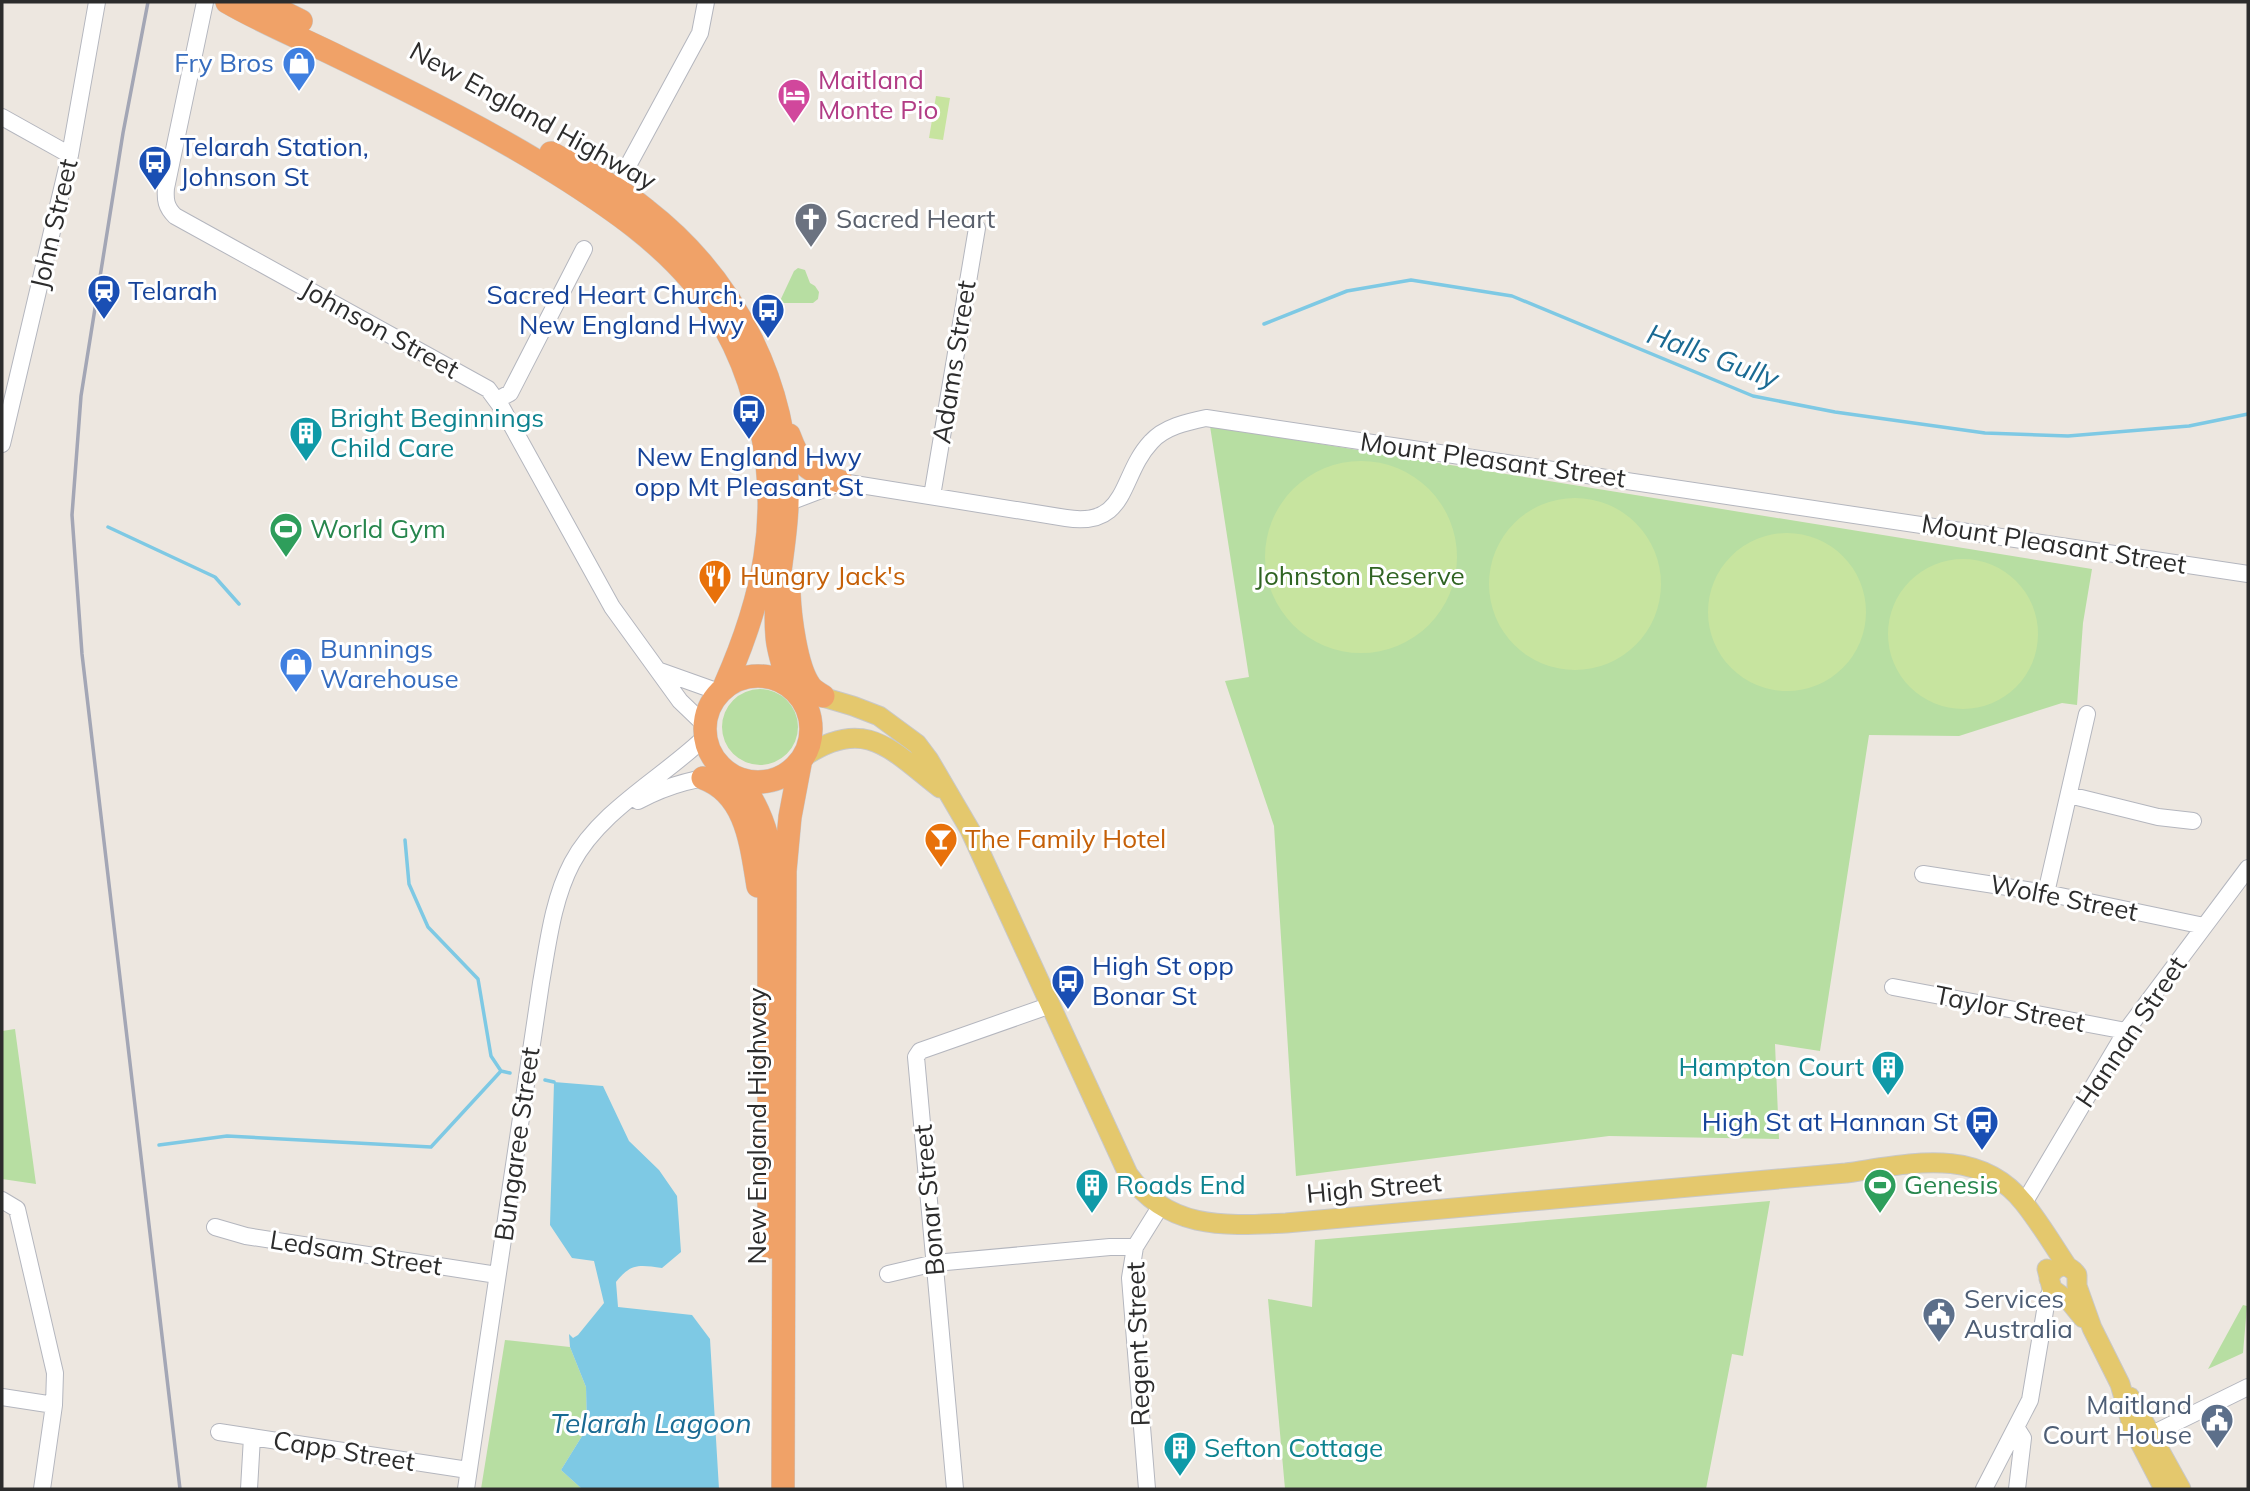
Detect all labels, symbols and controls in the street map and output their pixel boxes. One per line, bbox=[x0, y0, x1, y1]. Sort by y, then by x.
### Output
street label: New England Highway bbox=[404, 34, 662, 197]
shop icon: Fry Bros bbox=[280, 44, 318, 93]
place label: Fry Bros bbox=[174, 46, 274, 79]
place label: Maitland Monte Pio bbox=[818, 63, 938, 126]
hotel icon: Maitland Monte Pio bbox=[775, 76, 813, 125]
place label: Telarah Station, Johnson St bbox=[180, 130, 369, 193]
bus stop icon: Telarah Station, Johnson St bbox=[136, 143, 174, 192]
street label: John Street bbox=[23, 156, 84, 292]
church icon: Sacred Heart bbox=[792, 200, 830, 249]
place label: Sacred Heart bbox=[836, 202, 995, 235]
station icon: Telarah bbox=[85, 272, 123, 321]
street label: Johnson Street bbox=[295, 272, 465, 386]
place label: Telarah bbox=[128, 274, 218, 307]
place label: Sacred Heart Church, New England Hwy bbox=[487, 278, 744, 341]
street label: Adams Street bbox=[924, 278, 983, 446]
bus stop icon: Sacred Heart Church, New England Hwy bbox=[749, 291, 787, 340]
water label: Halls Gully bbox=[1643, 316, 1785, 396]
bus stop icon: New England Hwy opp Mt Pleasant St bbox=[730, 392, 768, 441]
place label: Bright Beginnings Child Care bbox=[330, 401, 544, 464]
building icon: Bright Beginnings Child Care bbox=[287, 414, 325, 463]
street label: Mount Pleasant Street bbox=[1358, 425, 1628, 494]
place label: New England Hwy opp Mt Pleasant St bbox=[635, 440, 863, 503]
street label: Mount Pleasant Street bbox=[1919, 506, 2189, 581]
sports icon: World Gym bbox=[267, 510, 305, 559]
place label: World Gym bbox=[310, 512, 446, 545]
restaurant icon: Hungry Jack's bbox=[696, 557, 734, 606]
place label: Hungry Jack's bbox=[740, 559, 906, 592]
park label: Johnston Reserve bbox=[1255, 559, 1465, 592]
place label: Bunnings Warehouse bbox=[320, 632, 459, 695]
shop icon: Bunnings Warehouse bbox=[277, 645, 315, 694]
bar icon: The Family Hotel bbox=[922, 820, 960, 869]
place label: The Family Hotel bbox=[965, 822, 1166, 855]
street label: Wolfe Street bbox=[1987, 867, 2141, 928]
place label: High St opp Bonar St bbox=[1092, 949, 1234, 1012]
street label: Hannan Street bbox=[2068, 950, 2193, 1114]
bus stop icon: High St opp Bonar St bbox=[1049, 962, 1087, 1011]
street label: Taylor Street bbox=[1932, 978, 2088, 1039]
street label: New England Highway bbox=[740, 987, 773, 1264]
street label: Bungaree Street bbox=[487, 1045, 546, 1243]
building icon: Hampton Court bbox=[1869, 1048, 1907, 1097]
place label: Hampton Court bbox=[1678, 1050, 1864, 1083]
bus stop icon: High St at Hannan St bbox=[1963, 1103, 2001, 1152]
place label: High St at Hannan St bbox=[1702, 1105, 1958, 1138]
street label: Bonar Street bbox=[905, 1123, 952, 1277]
street label: High Street bbox=[1305, 1165, 1443, 1210]
building icon: Roads End bbox=[1073, 1166, 1111, 1215]
sports icon: Genesis bbox=[1861, 1166, 1899, 1215]
place label: Roads End bbox=[1116, 1168, 1246, 1201]
place label: Genesis bbox=[1904, 1168, 1999, 1201]
street label: Ledsam Street bbox=[268, 1223, 444, 1282]
street label: Regent Street bbox=[1118, 1261, 1157, 1427]
place label: Services Australia bbox=[1964, 1282, 2073, 1345]
public building icon: Services Australia bbox=[1920, 1295, 1958, 1344]
place label: Maitland Court House bbox=[2042, 1388, 2192, 1451]
public building icon: Maitland Court House bbox=[2198, 1401, 2236, 1450]
water label: Telarah Lagoon bbox=[550, 1405, 752, 1440]
street label: Capp Street bbox=[271, 1423, 417, 1478]
building icon: Sefton Cottage bbox=[1161, 1429, 1199, 1478]
place label: Sefton Cottage bbox=[1204, 1431, 1383, 1464]

